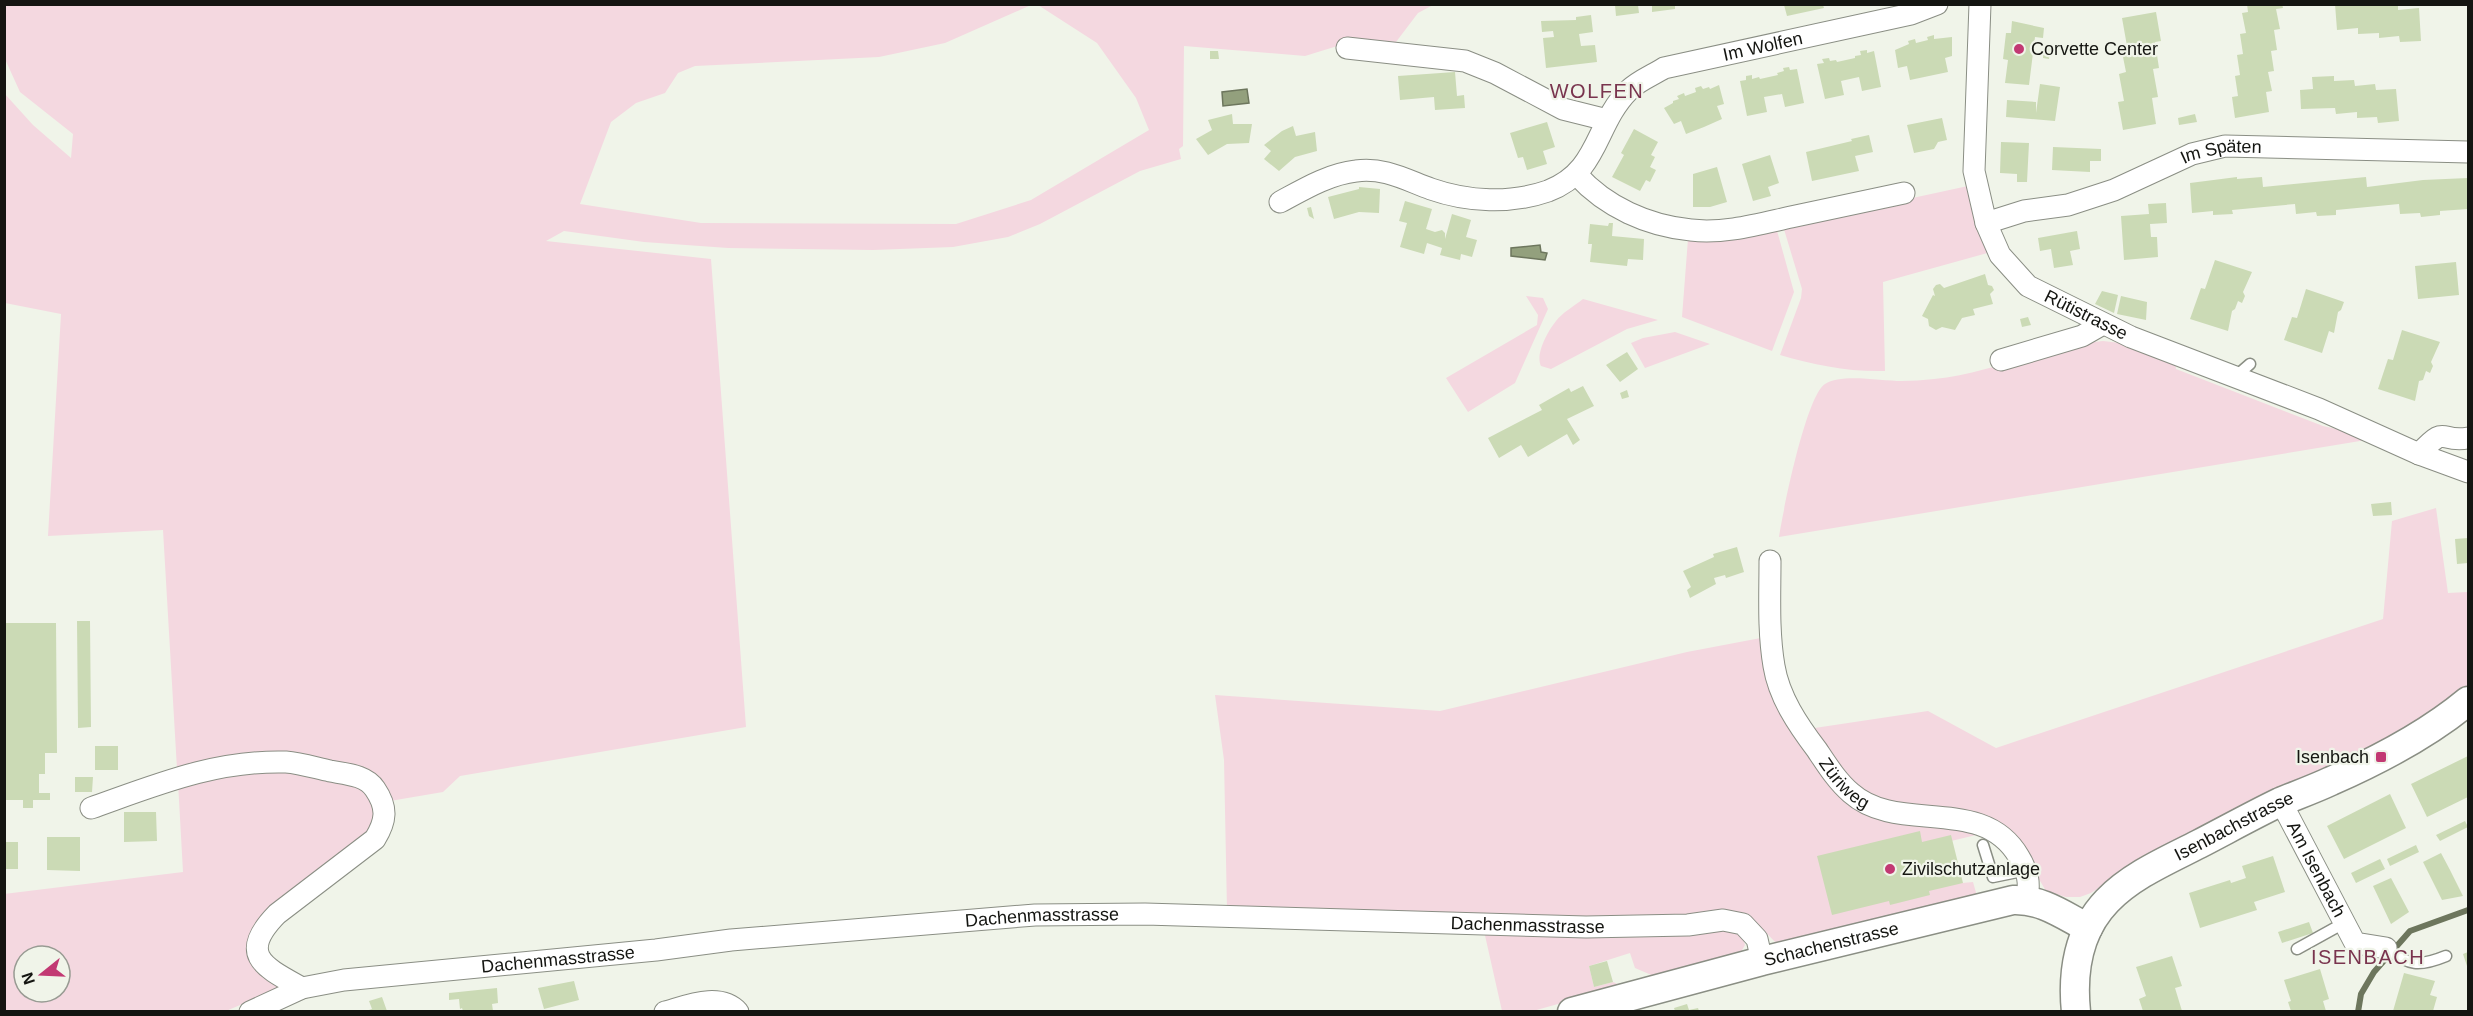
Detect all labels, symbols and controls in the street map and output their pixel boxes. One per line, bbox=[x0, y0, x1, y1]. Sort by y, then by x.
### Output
street label: Im Wolfen bbox=[1721, 28, 1804, 65]
place label: Corvette Center bbox=[2031, 39, 2158, 59]
marker: Corvette Center bbox=[2012, 42, 2026, 56]
district label: WOLFEN bbox=[1550, 80, 1644, 102]
street label: Im Späten bbox=[2177, 136, 2262, 168]
street label: Rütistrasse bbox=[2041, 286, 2131, 344]
place label: Isenbach bbox=[2296, 747, 2369, 767]
marker: Isenbach bbox=[2374, 750, 2388, 764]
street label: Züriweg bbox=[1815, 754, 1873, 813]
street label: Isenbachstrasse bbox=[2171, 788, 2296, 865]
street label: Am Isenbach bbox=[2283, 818, 2350, 920]
place label: Zivilschutzanlage bbox=[1902, 859, 2040, 879]
marker: Zivilschutzanlage bbox=[1883, 862, 1897, 876]
street label: Dachenmasstrasse bbox=[964, 904, 1119, 931]
street label: Dachenmasstrasse bbox=[1450, 913, 1605, 937]
street label: Schachenstrasse bbox=[1762, 918, 1901, 970]
street label: Dachenmasstrasse bbox=[480, 942, 636, 977]
north arrow bbox=[12, 944, 72, 1004]
district label: ISENBACH bbox=[2311, 946, 2425, 968]
text: N bbox=[18, 970, 38, 987]

